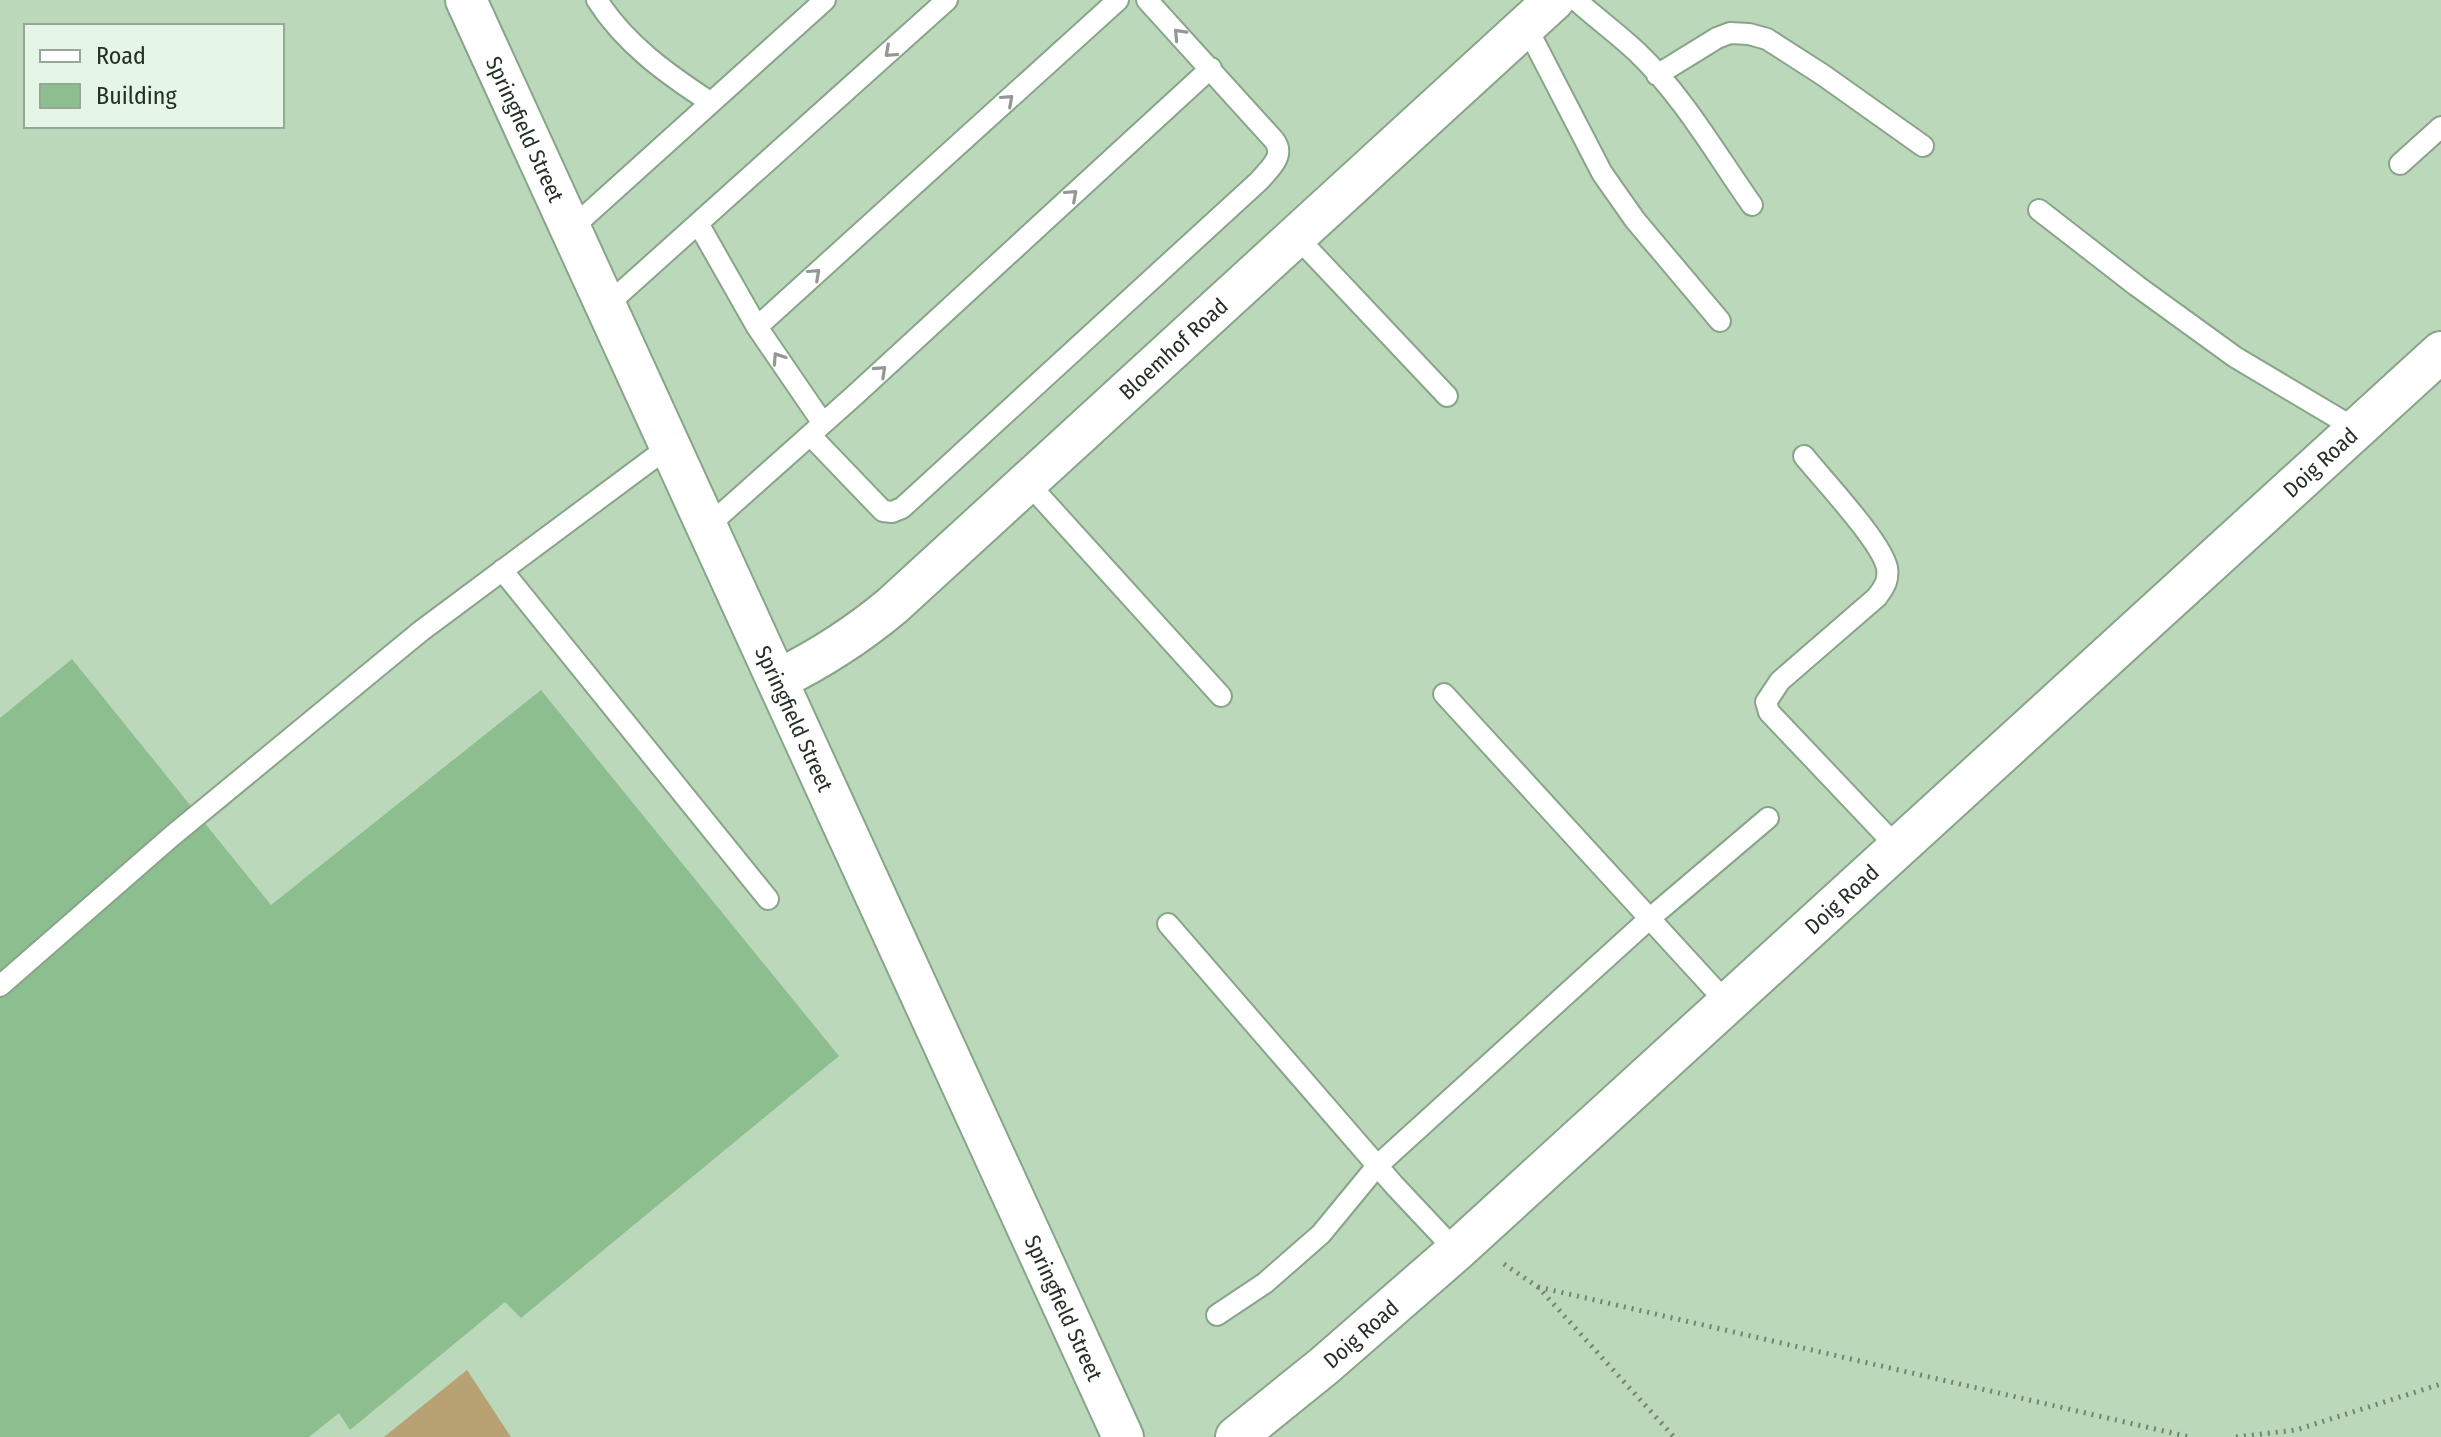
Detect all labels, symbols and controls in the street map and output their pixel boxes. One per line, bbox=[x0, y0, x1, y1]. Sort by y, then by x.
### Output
legend bbox=[24, 24, 284, 128]
one-way arrow bbox=[1173, 29, 1188, 43]
text: Road bbox=[96, 42, 146, 70]
one-way arrow bbox=[884, 43, 899, 57]
street label: Springfield Street bbox=[480, 52, 570, 207]
text: Building bbox=[96, 82, 178, 110]
one-way arrow bbox=[998, 95, 1013, 109]
one-way arrow bbox=[1062, 190, 1077, 204]
one-way arrow bbox=[806, 270, 821, 284]
street label: Bloemhof Road bbox=[1113, 292, 1233, 405]
one-way arrow bbox=[773, 352, 788, 366]
one-way arrow bbox=[872, 366, 886, 380]
street label: Doig Road bbox=[2277, 422, 2363, 503]
street label: Springfield Street bbox=[750, 641, 840, 796]
street label: Doig Road bbox=[1799, 859, 1884, 940]
street label: Springfield Street bbox=[1019, 1231, 1109, 1386]
street label: Doig Road bbox=[1318, 1294, 1404, 1374]

